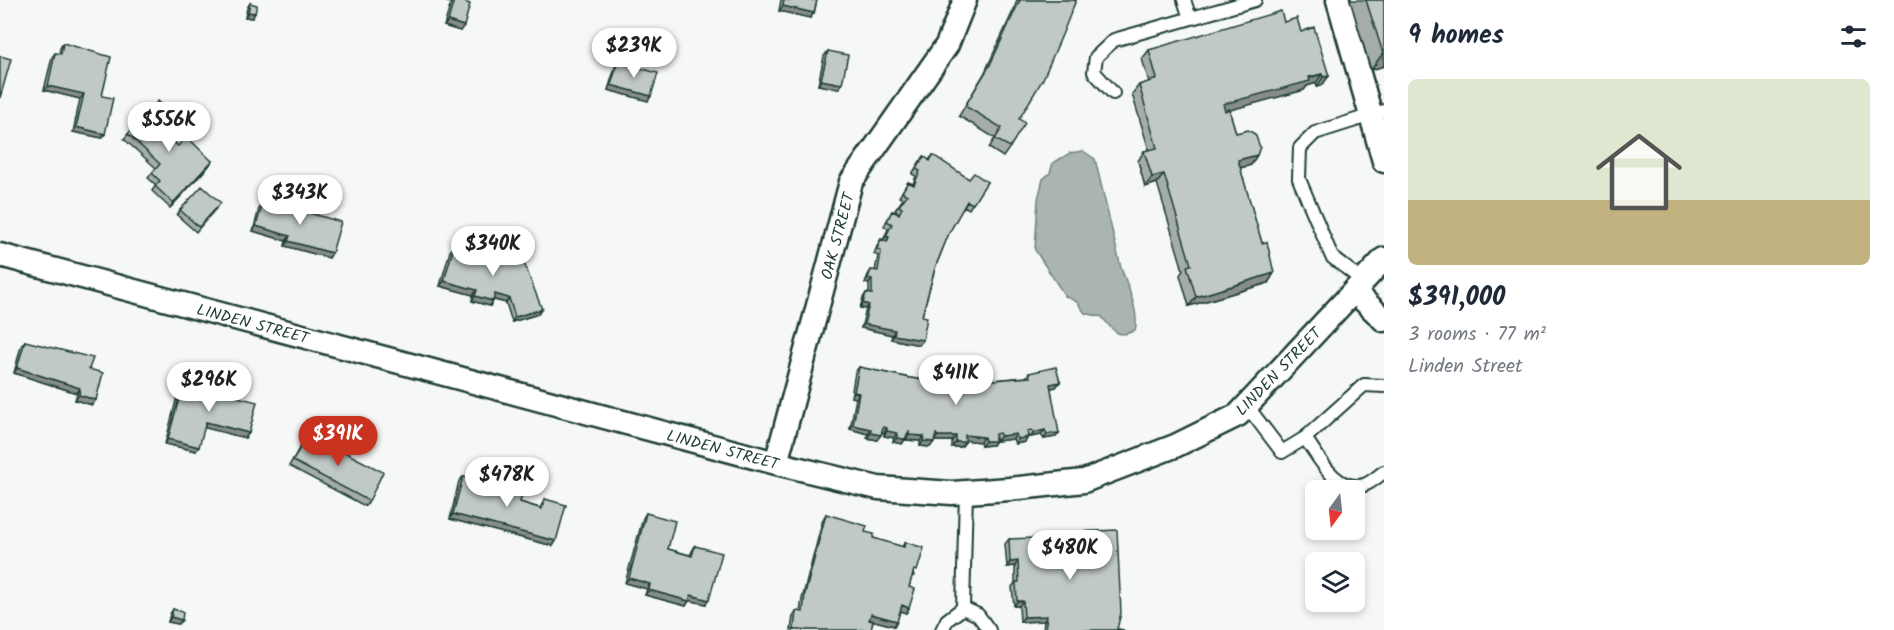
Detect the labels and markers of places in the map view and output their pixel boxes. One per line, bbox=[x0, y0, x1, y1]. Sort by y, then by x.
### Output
pin: $239K bbox=[592, 28, 676, 79]
pin: $556K bbox=[127, 102, 211, 153]
pin: $343K bbox=[258, 175, 342, 226]
pin: $340K bbox=[451, 226, 535, 277]
pin: $411K bbox=[914, 355, 998, 406]
pin: $296K bbox=[167, 362, 251, 413]
pin: $391K bbox=[296, 416, 380, 467]
pin: $478K bbox=[465, 457, 549, 508]
pin: $480K bbox=[1028, 530, 1112, 581]

